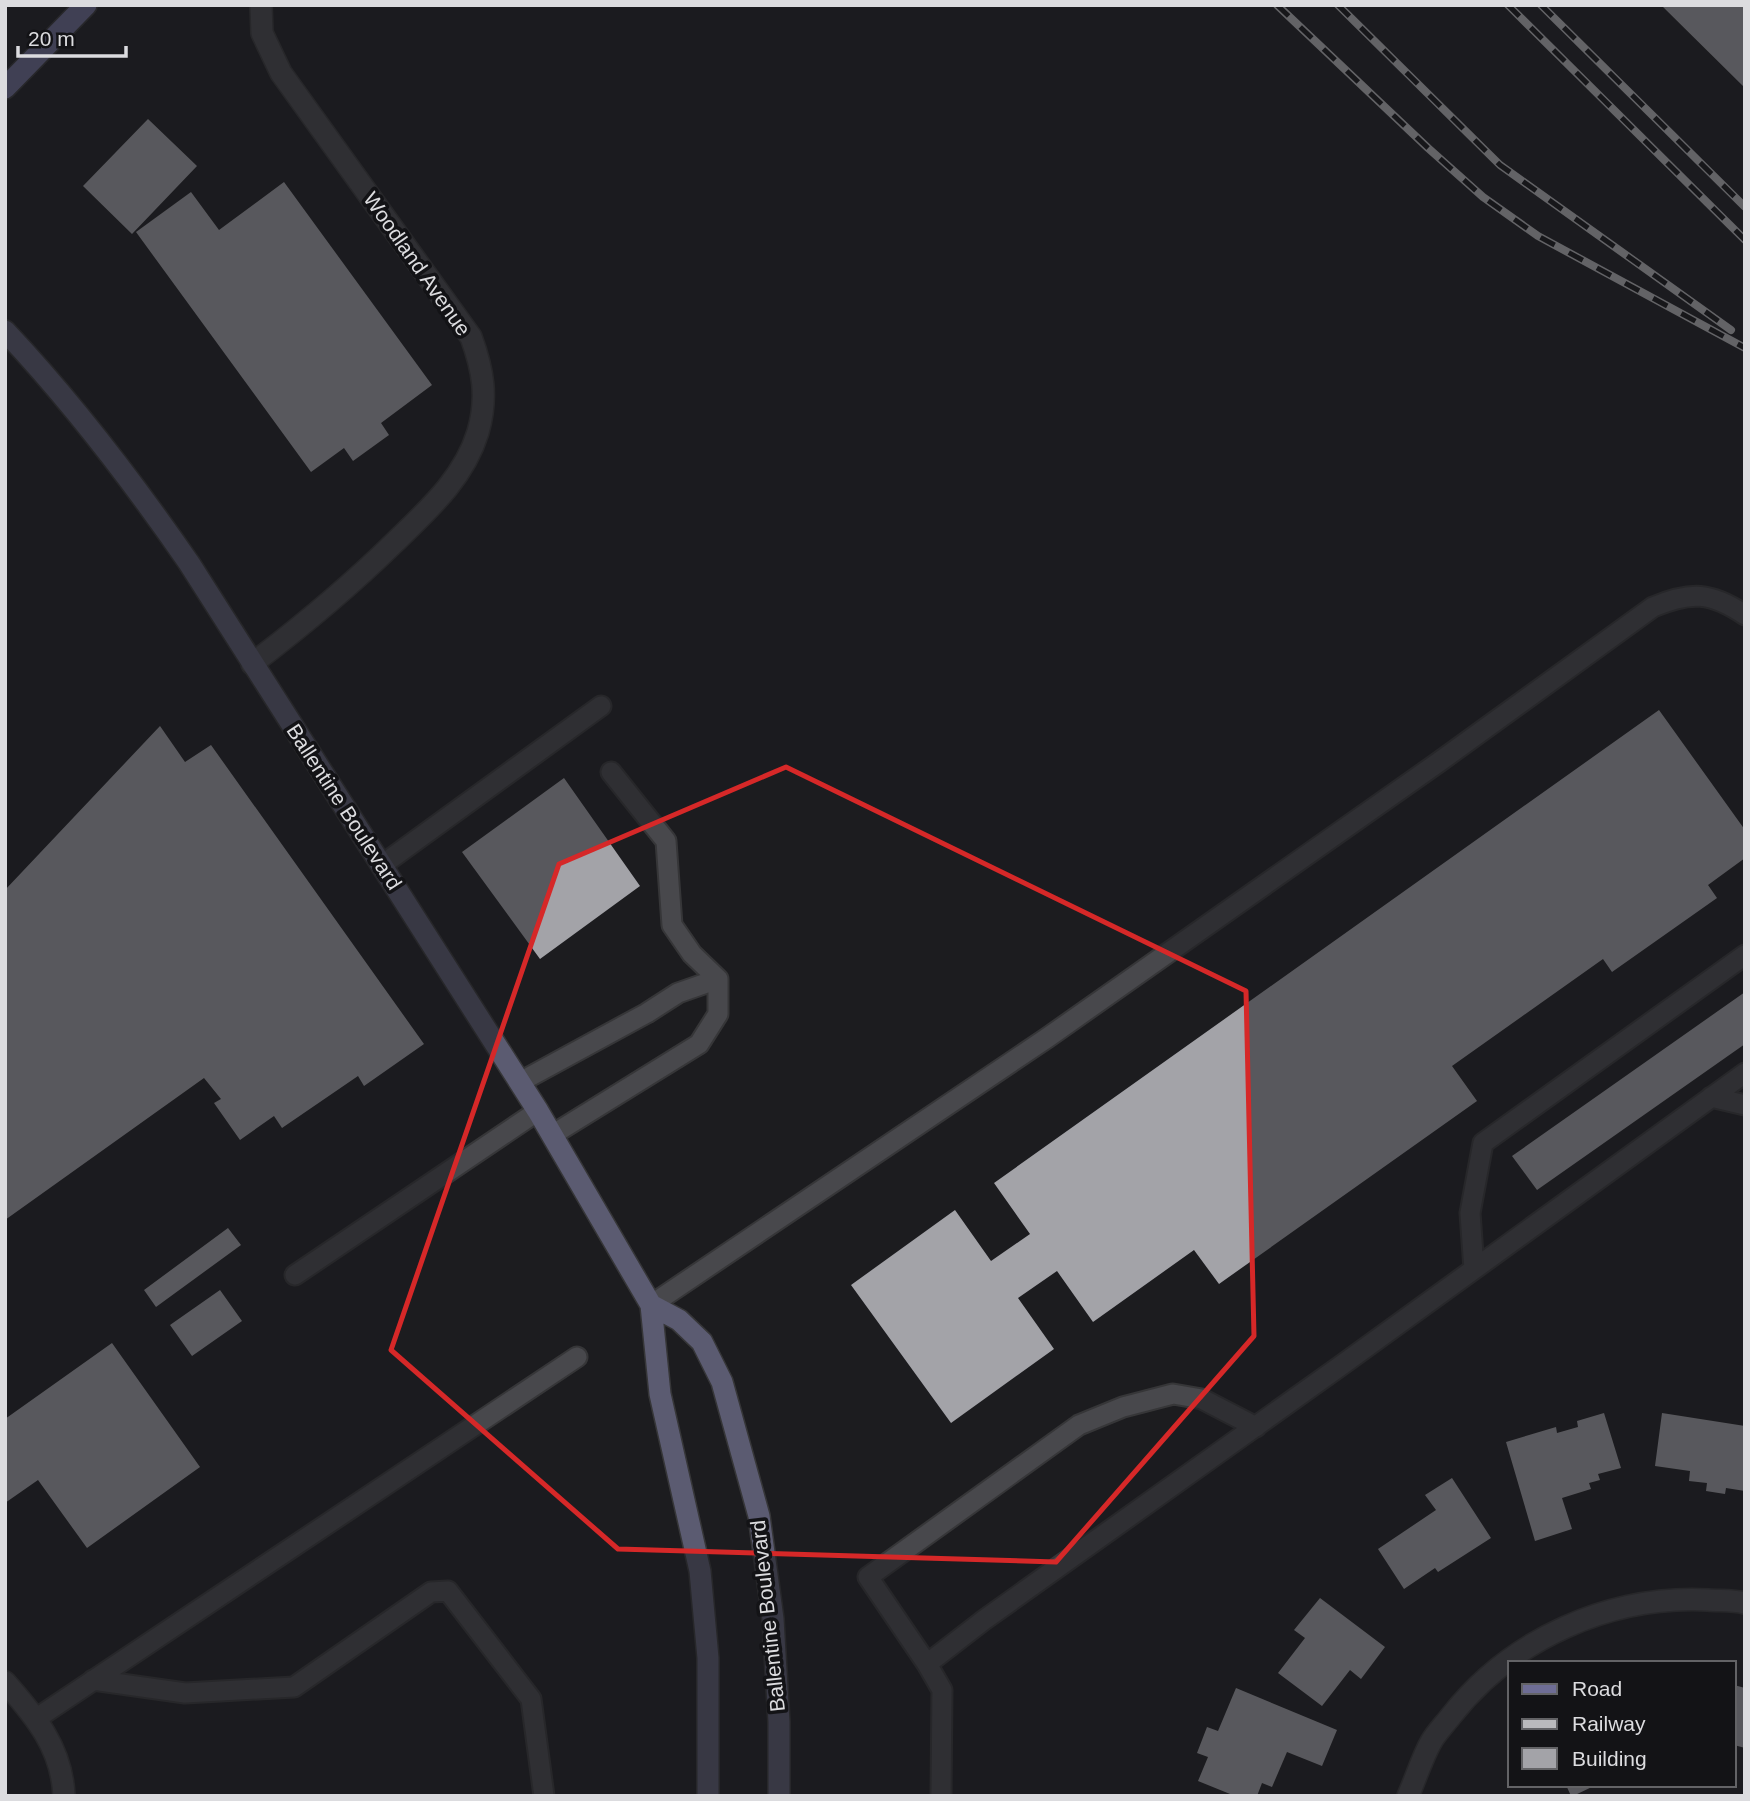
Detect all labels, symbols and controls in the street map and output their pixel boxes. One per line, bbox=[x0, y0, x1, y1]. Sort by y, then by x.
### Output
scale bar bbox=[18, 14, 126, 58]
text: 20 m bbox=[28, 27, 75, 50]
street label: Woodland Avenue bbox=[359, 188, 475, 340]
street label: Ballentine Boulevard bbox=[282, 720, 407, 894]
street label: Ballentine Boulevard bbox=[746, 1519, 789, 1713]
legend bbox=[1508, 1661, 1736, 1787]
text: Road bbox=[1572, 1677, 1622, 1700]
text: Railway bbox=[1572, 1712, 1646, 1735]
text: Building bbox=[1572, 1747, 1647, 1770]

